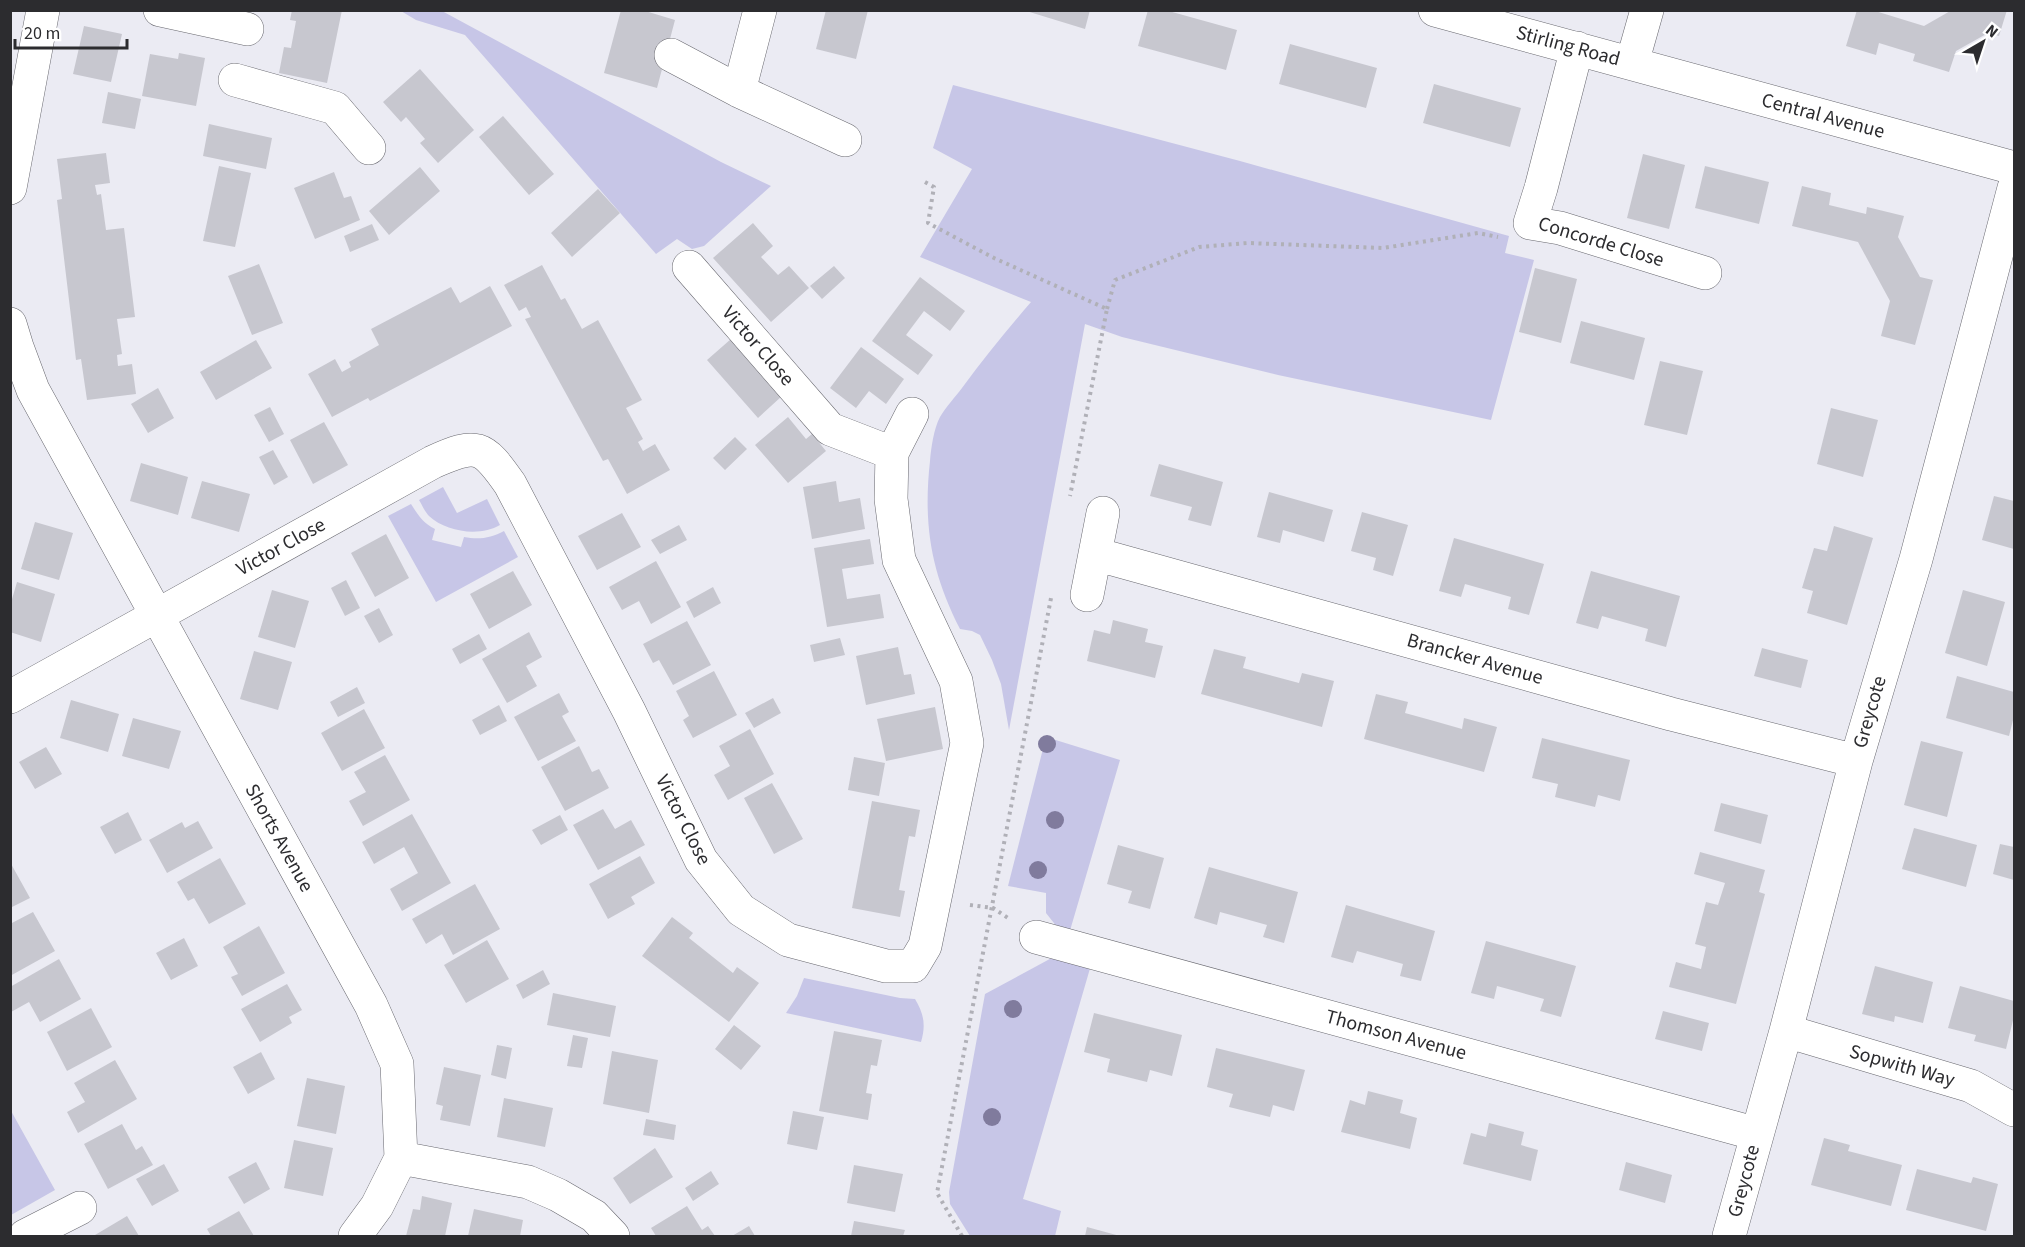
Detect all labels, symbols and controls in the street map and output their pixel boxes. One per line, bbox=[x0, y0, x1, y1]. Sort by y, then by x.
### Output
scale bar bbox=[15, 12, 128, 50]
north arrow bbox=[1953, 12, 2013, 72]
street label: Stirling Road bbox=[1513, 19, 1623, 73]
text: N bbox=[1981, 19, 2003, 43]
text: 20 m bbox=[24, 21, 60, 46]
street label: Central Avenue bbox=[1758, 86, 1888, 146]
street label: Concorde Close bbox=[1535, 210, 1667, 274]
street label: Victor Close bbox=[715, 300, 801, 392]
street label: Victor Close bbox=[231, 511, 331, 583]
street label: Brancker Avenue bbox=[1404, 626, 1546, 692]
street label: Greycote bbox=[1846, 673, 1894, 751]
street label: Victor Close bbox=[648, 770, 718, 870]
street label: Shorts Avenue bbox=[238, 779, 320, 897]
street label: Thomson Avenue bbox=[1322, 1003, 1470, 1067]
street label: Sopwith Way bbox=[1846, 1038, 1959, 1095]
street label: Greycote bbox=[1721, 1142, 1767, 1220]

